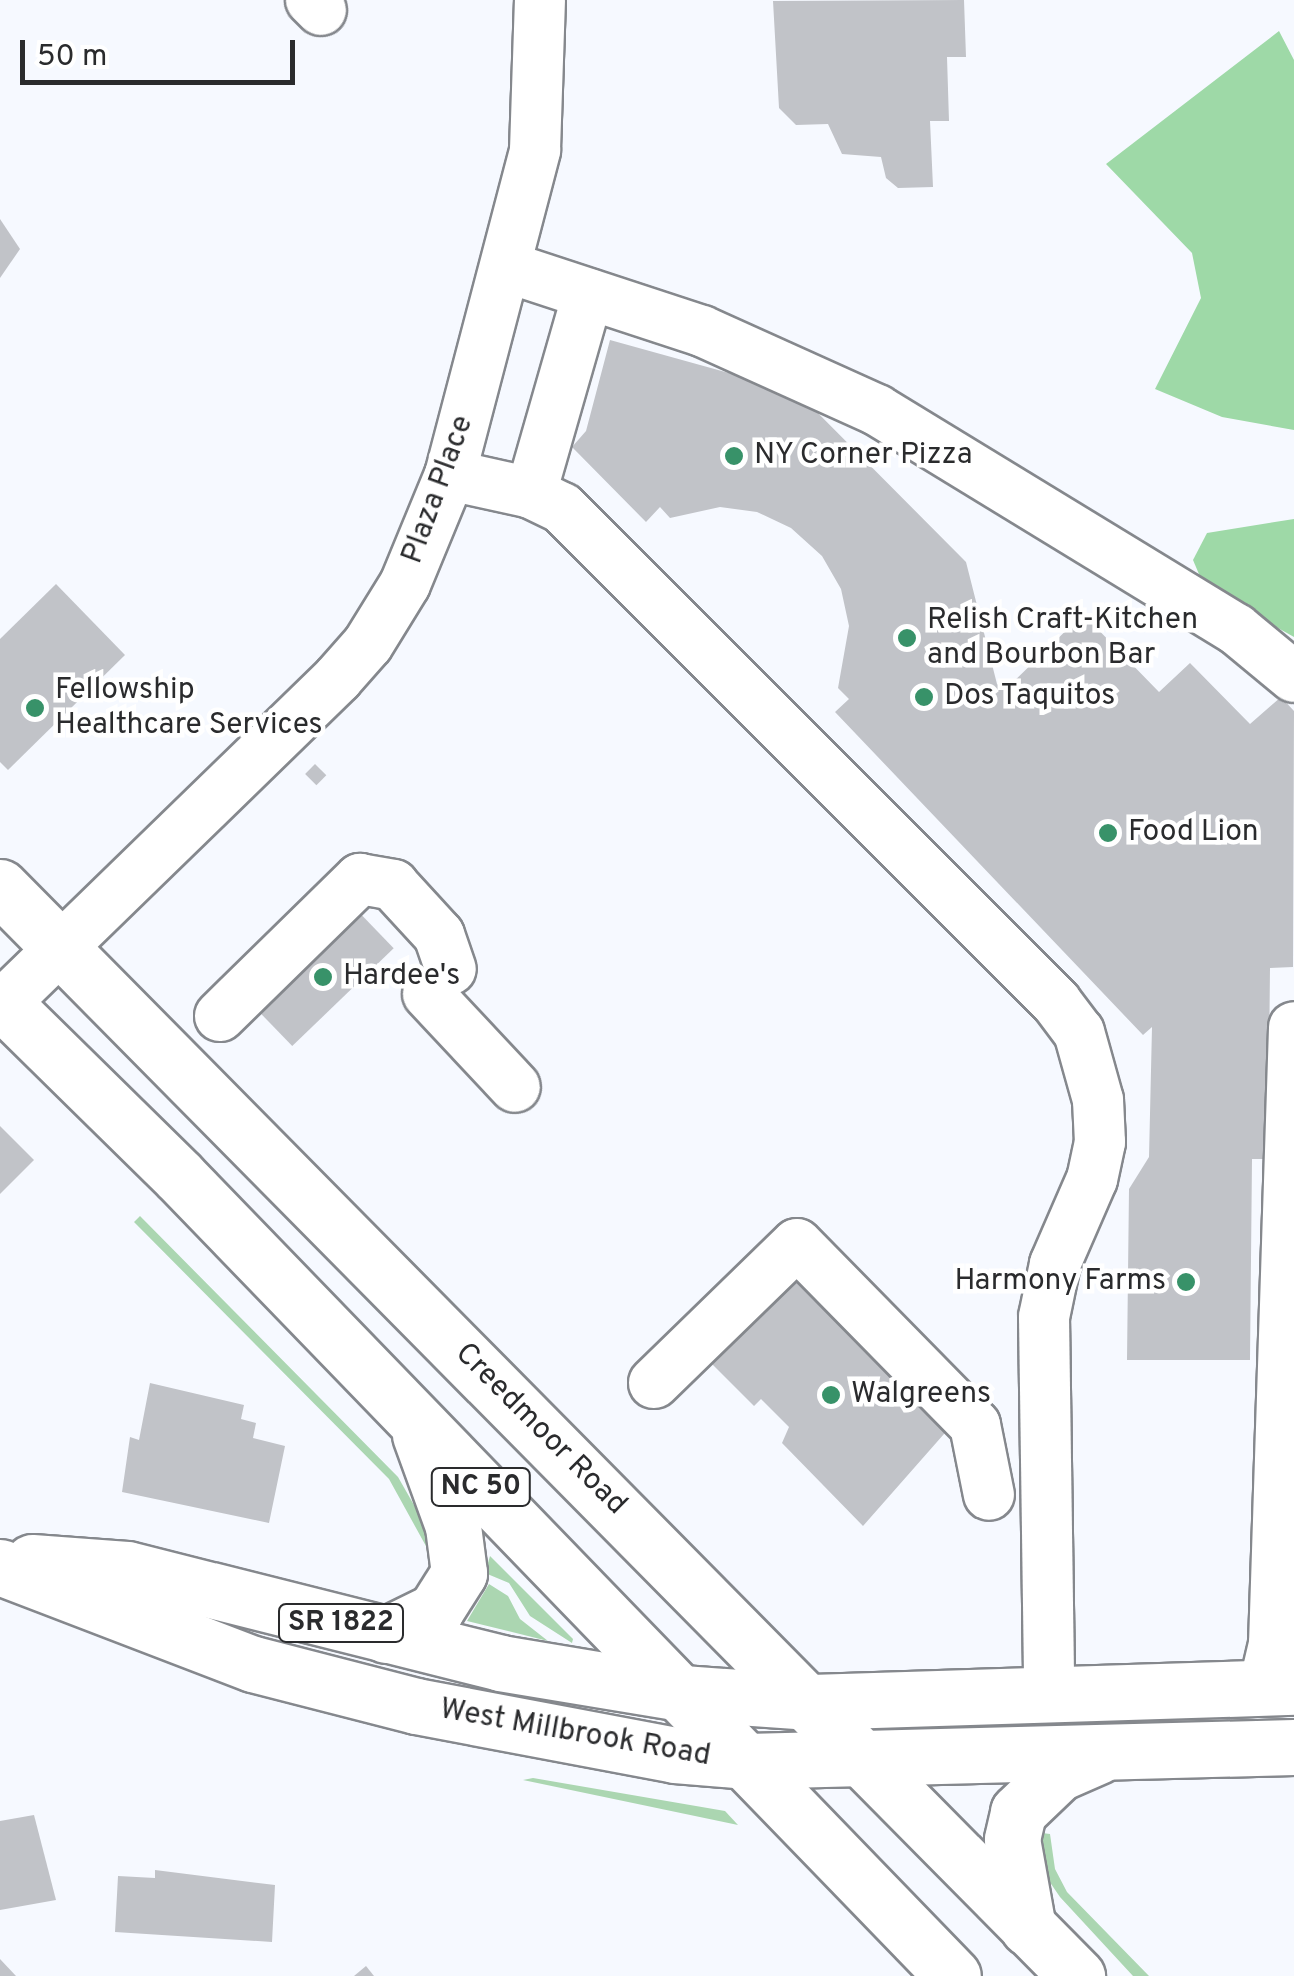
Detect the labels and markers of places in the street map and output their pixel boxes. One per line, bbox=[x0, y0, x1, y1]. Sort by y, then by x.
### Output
place label: NY Corner Pizza bbox=[754, 438, 974, 474]
marker: NY Corner Pizza bbox=[723, 445, 745, 467]
place label: Relish Craft-Kitchen and Bourbon Bar bbox=[927, 603, 1198, 674]
marker: Relish Craft-Kitchen and Bourbon Bar bbox=[896, 627, 918, 649]
place label: Fellowship Healthcare Services bbox=[55, 673, 323, 744]
place label: Dos Taquitos bbox=[944, 679, 1116, 715]
marker: Dos Taquitos bbox=[913, 686, 935, 708]
marker: Fellowship Healthcare Services bbox=[24, 697, 46, 719]
place label: Food Lion bbox=[1128, 815, 1259, 851]
marker: Food Lion bbox=[1097, 822, 1119, 844]
place label: Hardee's bbox=[343, 959, 460, 995]
marker: Hardee's bbox=[312, 966, 334, 988]
place label: Harmony Farms bbox=[954, 1264, 1166, 1300]
marker: Harmony Farms bbox=[1175, 1271, 1197, 1293]
place label: Walgreens bbox=[851, 1377, 991, 1413]
marker: Walgreens bbox=[820, 1384, 842, 1406]

